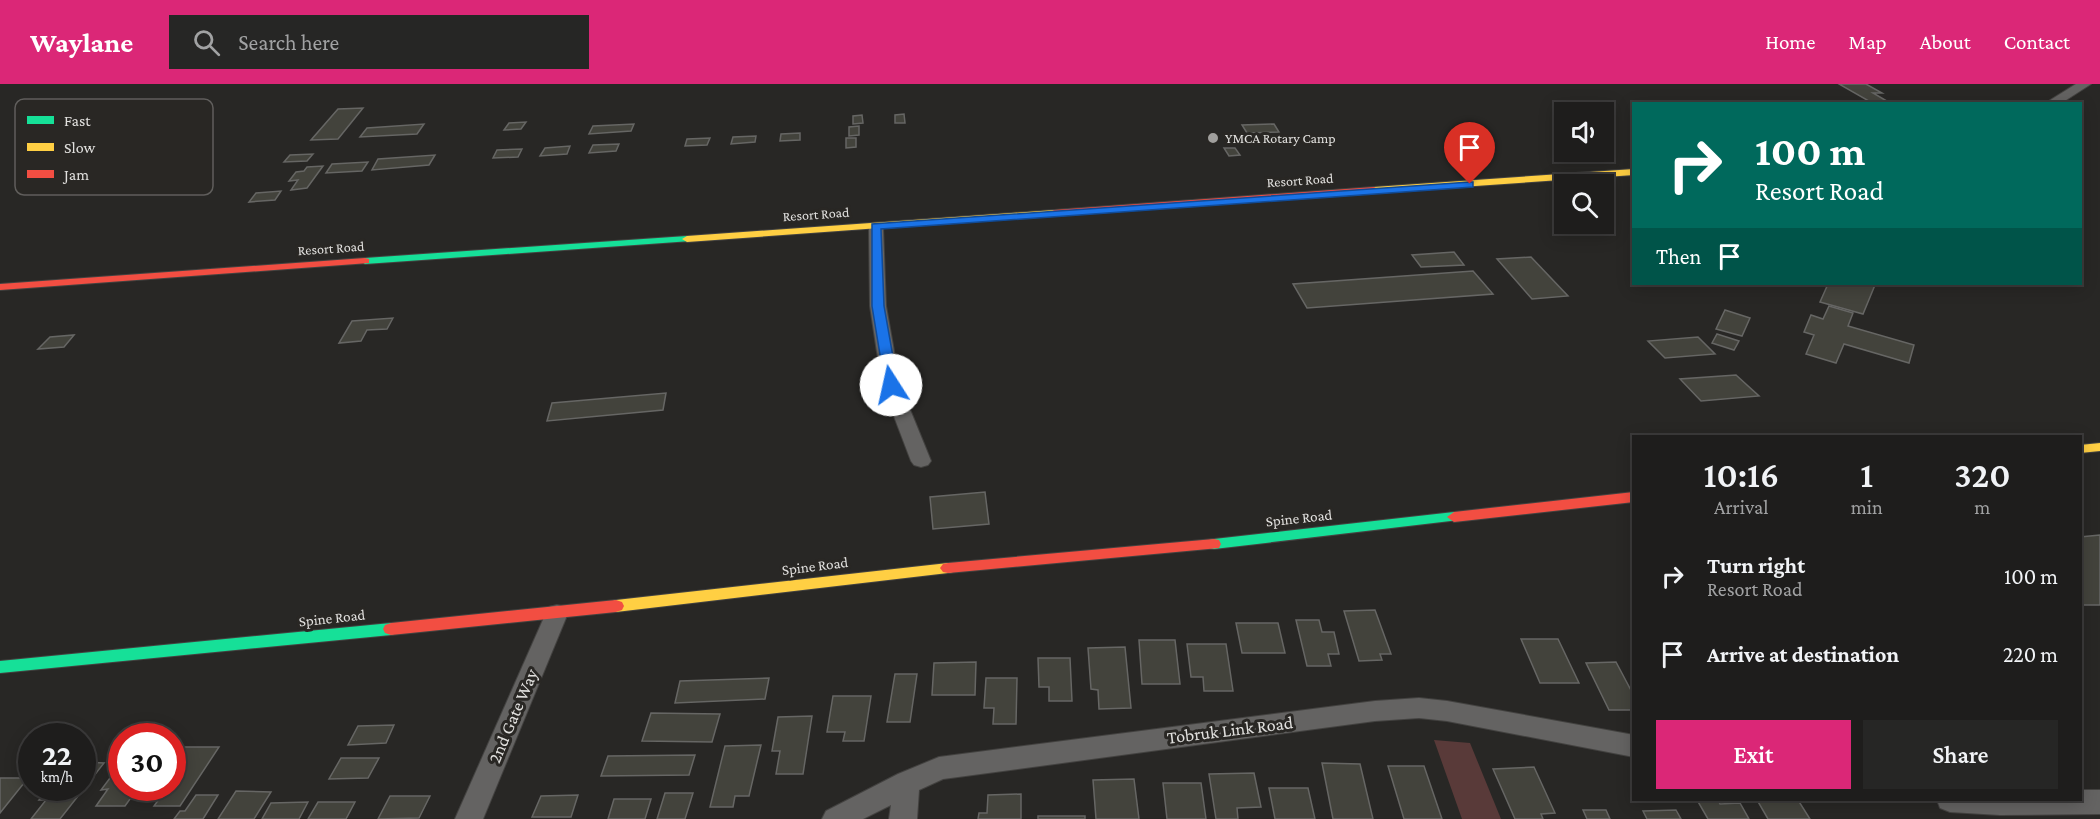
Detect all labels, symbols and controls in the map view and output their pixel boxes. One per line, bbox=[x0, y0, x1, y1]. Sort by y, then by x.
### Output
search box bbox=[169, 15, 589, 69]
icon: search bbox=[190, 26, 223, 59]
text: Waylane bbox=[30, 27, 133, 58]
text: Search here bbox=[238, 30, 339, 55]
text: Home bbox=[1765, 30, 1815, 54]
text: Map bbox=[1848, 30, 1887, 54]
text: About bbox=[1920, 30, 1971, 54]
text: Contact bbox=[2004, 30, 2070, 54]
legend bbox=[15, 99, 213, 195]
map controls bbox=[1554, 102, 1614, 234]
button: sound bbox=[1554, 102, 1614, 162]
text: Fast bbox=[64, 112, 91, 129]
pin bbox=[1444, 122, 1495, 184]
icon: right bbox=[1656, 126, 1734, 204]
text: 100 m bbox=[1755, 127, 1865, 174]
place label: YMCA Rotary Camp bbox=[1225, 130, 1336, 146]
marker: YMCA Rotary Camp bbox=[1206, 131, 1220, 145]
icon: arrive bbox=[1453, 131, 1486, 164]
text: Slow bbox=[64, 139, 96, 156]
text: Jam bbox=[62, 166, 89, 184]
street label: Resort Road bbox=[1266, 170, 1335, 190]
button: search bbox=[1554, 174, 1614, 234]
text: Resort Road bbox=[1755, 176, 1884, 206]
street label: Resort Road bbox=[782, 204, 851, 224]
street label: Resort Road bbox=[297, 238, 366, 258]
icon: arrive bbox=[1713, 240, 1746, 273]
text: Then bbox=[1656, 244, 1701, 269]
position arrow bbox=[859, 353, 923, 417]
text: 10:16 bbox=[1704, 455, 1779, 495]
text: 1 bbox=[1860, 455, 1873, 495]
text: 320 bbox=[1954, 455, 2010, 495]
text: Arrival bbox=[1714, 496, 1769, 518]
text: min bbox=[1851, 496, 1883, 518]
text: m bbox=[1974, 496, 1990, 518]
street label: Spine Road bbox=[1265, 507, 1333, 530]
text: Turn right bbox=[1707, 553, 1805, 578]
street label: Spine Road bbox=[781, 554, 849, 579]
icon: right bbox=[1656, 560, 1689, 593]
text: 100 m bbox=[2004, 564, 2058, 589]
text: Resort Road bbox=[1707, 578, 1802, 600]
street label: Spine Road bbox=[298, 607, 366, 630]
icon: arrive bbox=[1656, 638, 1689, 671]
text: Arrive at destination bbox=[1707, 642, 1899, 667]
text: 220 m bbox=[2003, 642, 2058, 667]
street label: 2nd Gate Way bbox=[484, 665, 542, 766]
street label: Tobruk Link Road bbox=[1166, 712, 1295, 748]
button: Exit bbox=[1656, 720, 1851, 789]
button: Share bbox=[1863, 720, 2058, 789]
speed limit sign: 30 bbox=[108, 723, 186, 801]
text: 22 bbox=[42, 738, 72, 771]
text: km/h bbox=[41, 769, 73, 785]

